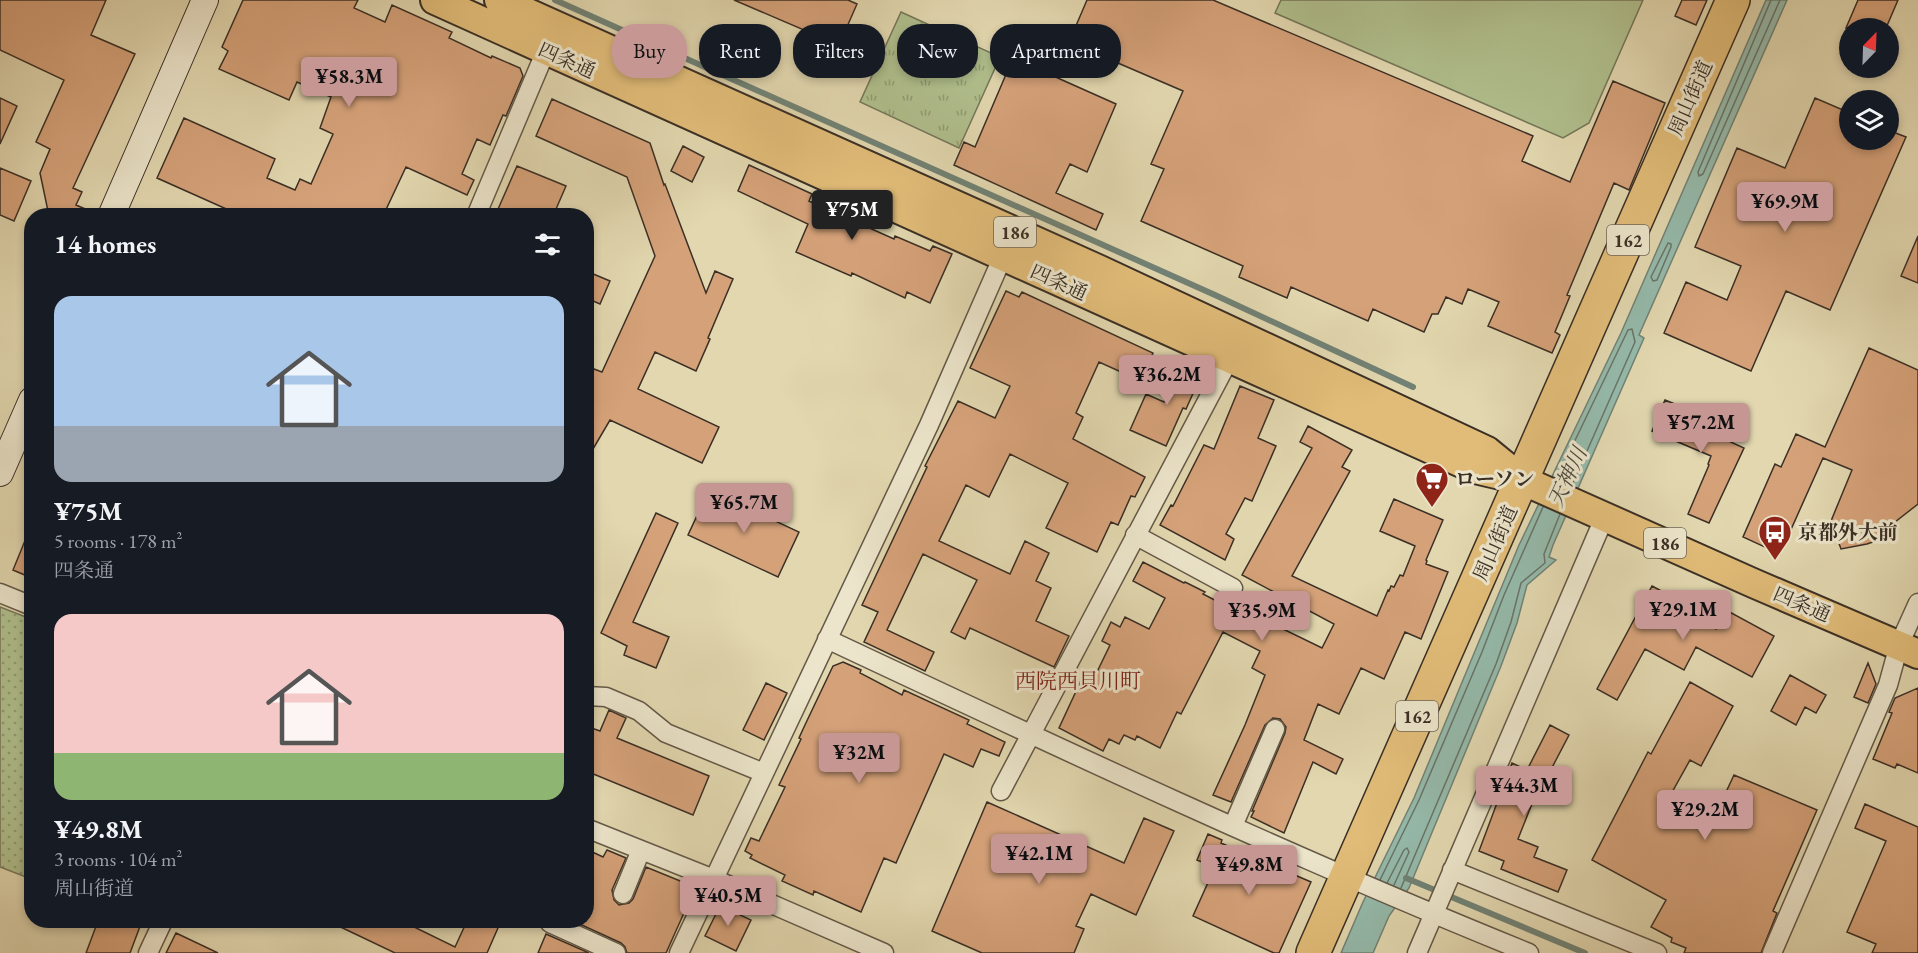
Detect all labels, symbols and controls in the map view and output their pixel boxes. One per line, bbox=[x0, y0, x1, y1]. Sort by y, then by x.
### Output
north arrow bbox=[1839, 18, 1899, 78]
map controls bbox=[1839, 18, 1899, 150]
chip: Buy bbox=[612, 24, 687, 78]
chip: Rent bbox=[699, 24, 781, 78]
chip: Filters bbox=[793, 24, 885, 78]
chip: New bbox=[897, 24, 978, 78]
chip: Apartment bbox=[990, 24, 1121, 78]
street label: 四条通 bbox=[534, 36, 600, 84]
street label: 周山街道 bbox=[1662, 56, 1718, 140]
pin: ¥58.3M bbox=[300, 57, 398, 108]
text: ¥58.3M bbox=[315, 63, 383, 89]
button: layers bbox=[1839, 90, 1899, 150]
pin: ¥69.9M bbox=[1736, 182, 1834, 233]
text: ¥69.9M bbox=[1751, 188, 1819, 214]
pin: ¥75M bbox=[816, 190, 888, 241]
text: ¥75M bbox=[826, 196, 878, 222]
road number: 186 bbox=[994, 217, 1036, 247]
road number: 162 bbox=[1607, 225, 1649, 255]
text: 14 homes bbox=[54, 227, 156, 261]
icon: filters bbox=[531, 228, 564, 261]
street label: 四条通 bbox=[1026, 258, 1092, 306]
icon: home bbox=[255, 335, 363, 443]
pin: ¥36.2M bbox=[1118, 355, 1216, 406]
text: ¥36.2M bbox=[1133, 361, 1201, 387]
pin: ¥57.2M bbox=[1652, 403, 1750, 454]
text: ¥57.2M bbox=[1667, 409, 1735, 435]
water label: 天神川 bbox=[1541, 441, 1593, 511]
supermarket icon: ローソン bbox=[1414, 461, 1450, 508]
place label: ローソン bbox=[1455, 466, 1534, 492]
pin: ¥65.7M bbox=[695, 483, 793, 534]
text: ¥65.7M bbox=[710, 489, 778, 515]
text: ¥75M bbox=[54, 494, 122, 528]
street label: 周山街道 bbox=[1467, 501, 1523, 585]
bus stop icon: 京都外大前 bbox=[1757, 514, 1793, 561]
place label: 京都外大前 bbox=[1798, 519, 1898, 545]
text: 5 rooms · 178 m² bbox=[54, 528, 182, 554]
road number: 186 bbox=[1644, 528, 1686, 558]
text: 四条通 bbox=[54, 557, 114, 583]
street label: 四条通 bbox=[1769, 580, 1835, 628]
pin: ¥29.1M bbox=[1634, 590, 1732, 641]
pin: ¥35.9M bbox=[1213, 591, 1311, 642]
text: ¥29.1M bbox=[1649, 596, 1717, 622]
text: ¥35.9M bbox=[1228, 597, 1296, 623]
icon: home bbox=[255, 653, 363, 761]
district label: 西院西貝川町 bbox=[1015, 667, 1141, 694]
road number: 162 bbox=[1396, 701, 1438, 731]
pin: ¥32M bbox=[823, 733, 895, 784]
text: ¥32M bbox=[833, 739, 885, 765]
pin: ¥44.3M bbox=[1475, 766, 1573, 817]
text: ¥44.3M bbox=[1490, 772, 1558, 798]
pin: ¥29.2M bbox=[1656, 790, 1754, 841]
text: ¥29.2M bbox=[1671, 796, 1739, 822]
text: ¥49.8M bbox=[54, 812, 143, 846]
pin: ¥42.1M bbox=[990, 834, 1088, 885]
text: ¥42.1M bbox=[1005, 840, 1073, 866]
pin: ¥49.8M bbox=[1200, 845, 1298, 896]
text: 3 rooms · 104 m² bbox=[54, 846, 182, 872]
text: ¥49.8M bbox=[1215, 851, 1283, 877]
text: 周山街道 bbox=[54, 875, 134, 901]
pin: ¥40.5M bbox=[679, 876, 777, 927]
text: ¥40.5M bbox=[694, 882, 762, 908]

